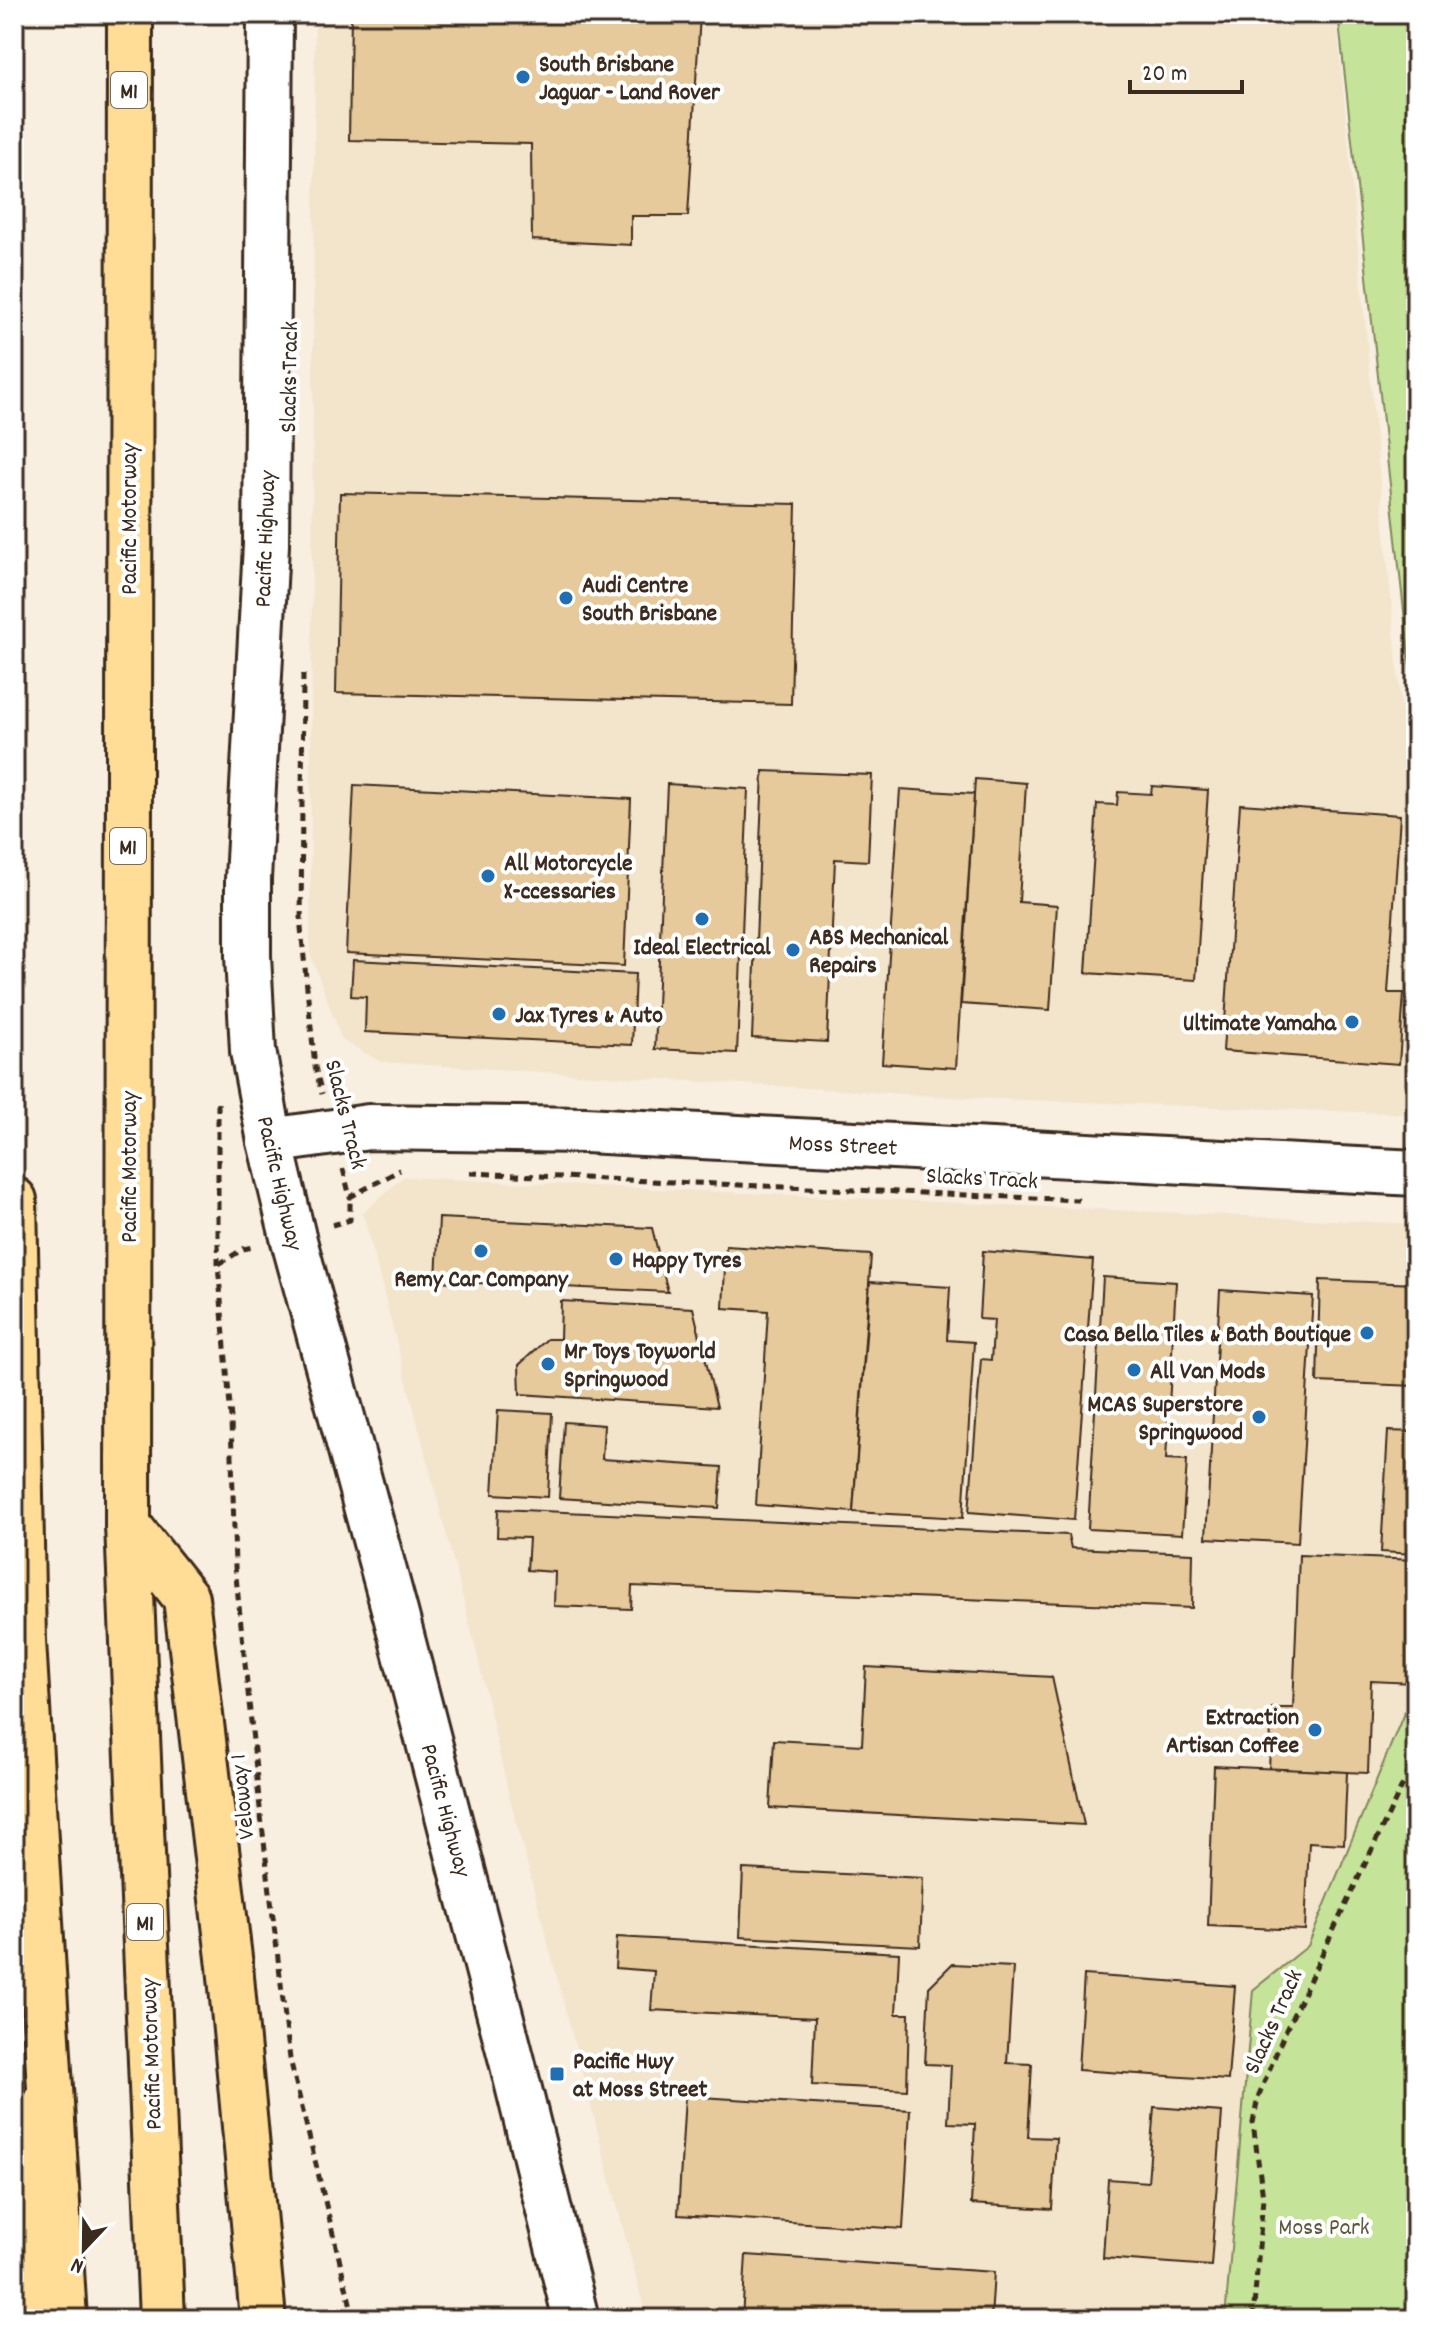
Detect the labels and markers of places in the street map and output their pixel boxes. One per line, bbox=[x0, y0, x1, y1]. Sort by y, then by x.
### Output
place label: South Brisbane Jaguar - Land Rover bbox=[539, 49, 721, 111]
marker: South Brisbane Jaguar - Land Rover bbox=[514, 68, 532, 86]
place label: Audi Centre South Brisbane bbox=[582, 570, 717, 632]
marker: Audi Centre South Brisbane bbox=[557, 589, 575, 607]
place label: All Motorcycle X-ccessaries bbox=[504, 848, 633, 910]
marker: All Motorcycle X-ccessaries bbox=[479, 867, 497, 885]
marker: Ideal Electrical bbox=[693, 910, 711, 928]
place label: ABS Mechanical Repairs bbox=[809, 922, 948, 984]
place label: Ideal Electrical bbox=[633, 932, 771, 966]
marker: ABS Mechanical Repairs bbox=[784, 941, 802, 959]
place label: Jax Tyres & Auto bbox=[515, 1000, 663, 1034]
marker: Jax Tyres & Auto bbox=[490, 1005, 508, 1023]
place label: Ultimate Yamaha bbox=[1183, 1008, 1337, 1042]
marker: Ultimate Yamaha bbox=[1343, 1013, 1361, 1031]
marker: Remy Car Company bbox=[472, 1242, 490, 1260]
place label: Happy Tyres bbox=[632, 1245, 742, 1279]
marker: Happy Tyres bbox=[607, 1250, 625, 1268]
place label: Remy Car Company bbox=[394, 1264, 569, 1298]
place label: Casa Bella Tiles & Bath Boutique bbox=[1064, 1319, 1351, 1353]
marker: Casa Bella Tiles & Bath Boutique bbox=[1358, 1324, 1376, 1342]
place label: Mr Toys Toyworld Springwood bbox=[564, 1336, 716, 1398]
marker: Mr Toys Toyworld Springwood bbox=[539, 1355, 557, 1373]
place label: All Van Mods bbox=[1150, 1356, 1266, 1390]
marker: All Van Mods bbox=[1125, 1361, 1143, 1379]
place label: MCAS Superstore Springwood bbox=[1087, 1389, 1243, 1451]
marker: MCAS Superstore Springwood bbox=[1250, 1408, 1268, 1426]
place label: Extraction Artisan Coffee bbox=[1166, 1702, 1299, 1764]
marker: Extraction Artisan Coffee bbox=[1306, 1721, 1324, 1739]
place label: Pacific Hwy at Moss Street bbox=[573, 2046, 708, 2108]
marker: Pacific Hwy at Moss Street bbox=[548, 2065, 566, 2083]

